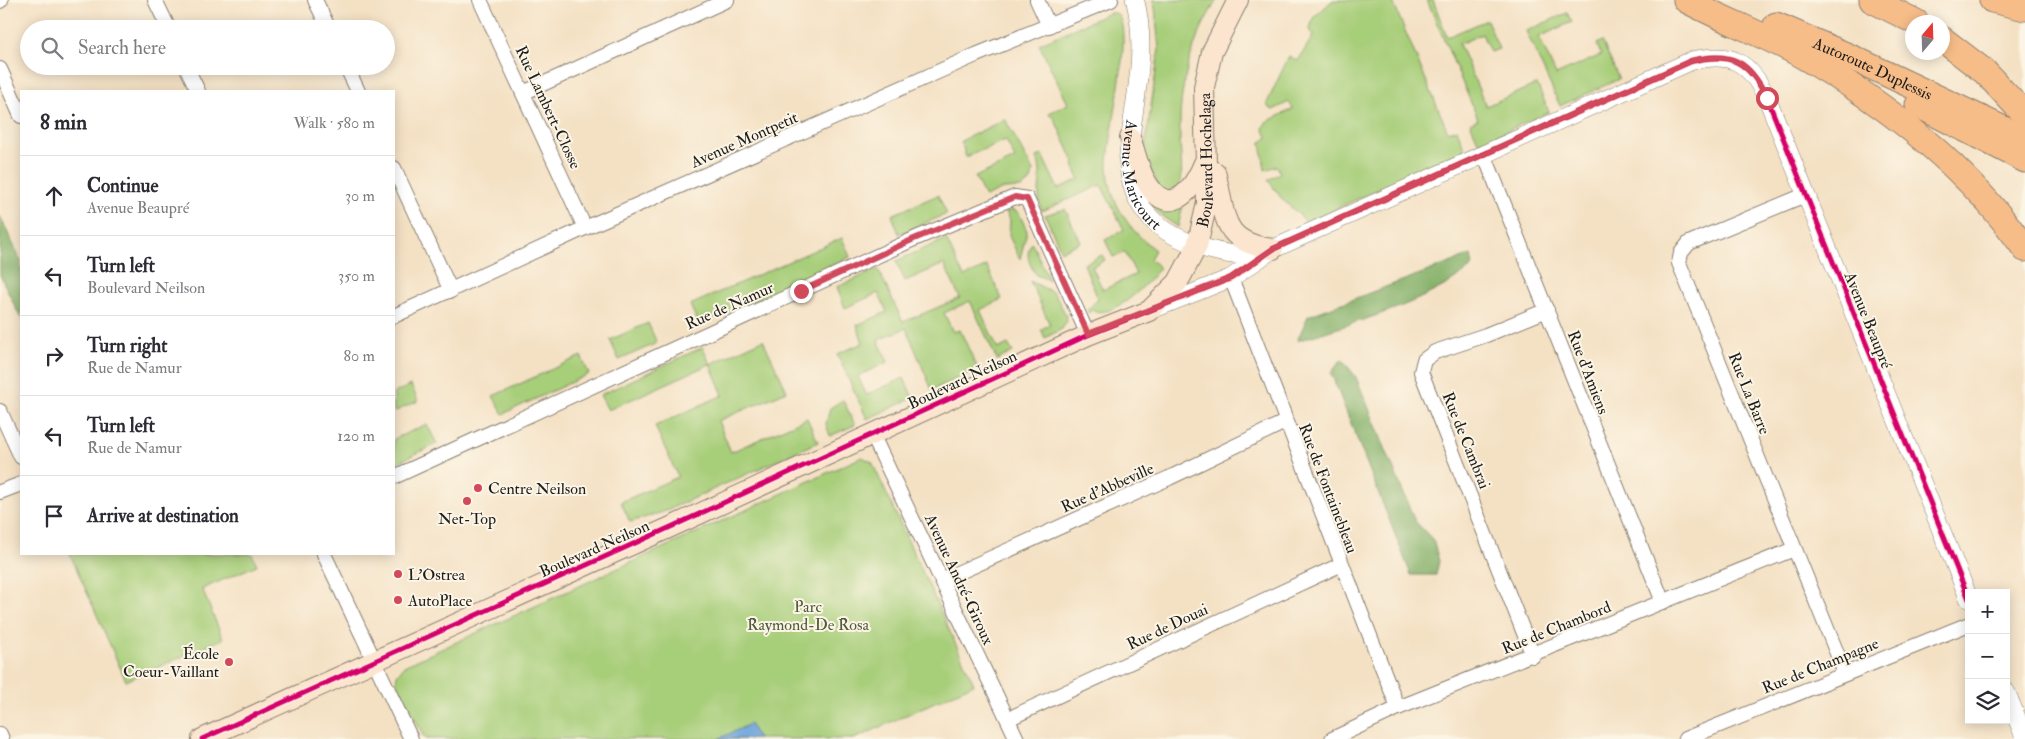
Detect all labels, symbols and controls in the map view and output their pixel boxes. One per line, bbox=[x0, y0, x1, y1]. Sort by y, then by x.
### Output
north arrow bbox=[1905, 15, 1950, 60]
search box bbox=[20, 20, 395, 75]
street label: Autoroute Duplessis bbox=[1809, 33, 1935, 105]
icon: search bbox=[38, 34, 66, 62]
text: Search here bbox=[78, 36, 166, 60]
street label: Rue Lambert-Closse bbox=[511, 43, 586, 173]
route start bbox=[1756, 87, 1779, 110]
street label: Boulevard Hochelaga bbox=[1193, 92, 1218, 230]
street label: Avenue Montpetit bbox=[687, 107, 802, 174]
text: 8 min bbox=[40, 109, 87, 136]
text: Walk · 580 m bbox=[293, 113, 375, 133]
street label: Avenue Maricourt bbox=[1117, 118, 1165, 235]
text: Continue bbox=[87, 174, 158, 198]
icon: ahead bbox=[40, 182, 68, 210]
text: 30 m bbox=[345, 186, 375, 206]
text: Avenue Beaupré bbox=[87, 198, 189, 218]
text: Turn left bbox=[87, 254, 155, 278]
icon: left bbox=[40, 262, 68, 290]
text: 350 m bbox=[338, 266, 375, 286]
street label: Avenue Beaupré bbox=[1838, 268, 1897, 372]
text: Boulevard Neilson bbox=[87, 278, 205, 298]
street label: Rue de Namur bbox=[682, 278, 777, 334]
route end bbox=[790, 280, 813, 303]
street label: Rue d'Amiens bbox=[1563, 328, 1613, 417]
text: Turn right bbox=[87, 334, 167, 358]
icon: right bbox=[40, 342, 68, 370]
text: 80 m bbox=[344, 346, 375, 366]
street label: Boulevard Neilson bbox=[905, 346, 1020, 414]
street label: Rue La Barre bbox=[1724, 349, 1775, 438]
text: Rue de Namur bbox=[87, 358, 182, 378]
street label: Rue de Cambrai bbox=[1438, 389, 1495, 492]
text: Turn left bbox=[87, 414, 155, 438]
street label: Rue de Fontainebleau bbox=[1294, 421, 1362, 556]
icon: left bbox=[40, 422, 68, 450]
text: 120 m bbox=[337, 426, 375, 446]
text: Rue de Namur bbox=[87, 438, 182, 458]
street label: Rue d'Abbeville bbox=[1058, 458, 1157, 517]
place label: Centre Neilson bbox=[488, 479, 586, 499]
marker: Centre Neilson bbox=[472, 482, 484, 494]
marker: Net-Top bbox=[461, 495, 473, 507]
icon: arrive bbox=[40, 502, 68, 530]
text: Arrive at destination bbox=[87, 504, 239, 528]
place label: Net-Top bbox=[438, 509, 496, 530]
street label: Avenue André-Giroux bbox=[920, 510, 998, 648]
street label: Boulevard Neilson bbox=[536, 516, 652, 582]
place label: L'Ostrea bbox=[408, 565, 466, 585]
marker: L'Ostrea bbox=[392, 568, 404, 580]
map controls bbox=[1965, 589, 2010, 724]
button: + bbox=[1965, 589, 2010, 634]
place label: AutoPlace bbox=[407, 591, 472, 611]
marker: AutoPlace bbox=[392, 594, 404, 606]
park label: Parc Raymond-De Rosa bbox=[747, 597, 869, 635]
street label: Rue de Chambord bbox=[1499, 597, 1614, 659]
street label: Rue de Douai bbox=[1124, 599, 1211, 654]
street label: Rue de Champagne bbox=[1759, 633, 1882, 699]
button: − bbox=[1965, 634, 2010, 679]
place label: École Coeur-Vaillant bbox=[123, 643, 219, 682]
marker: École Coeur-Vaillant bbox=[223, 656, 235, 668]
button: layers bbox=[1965, 679, 2010, 724]

